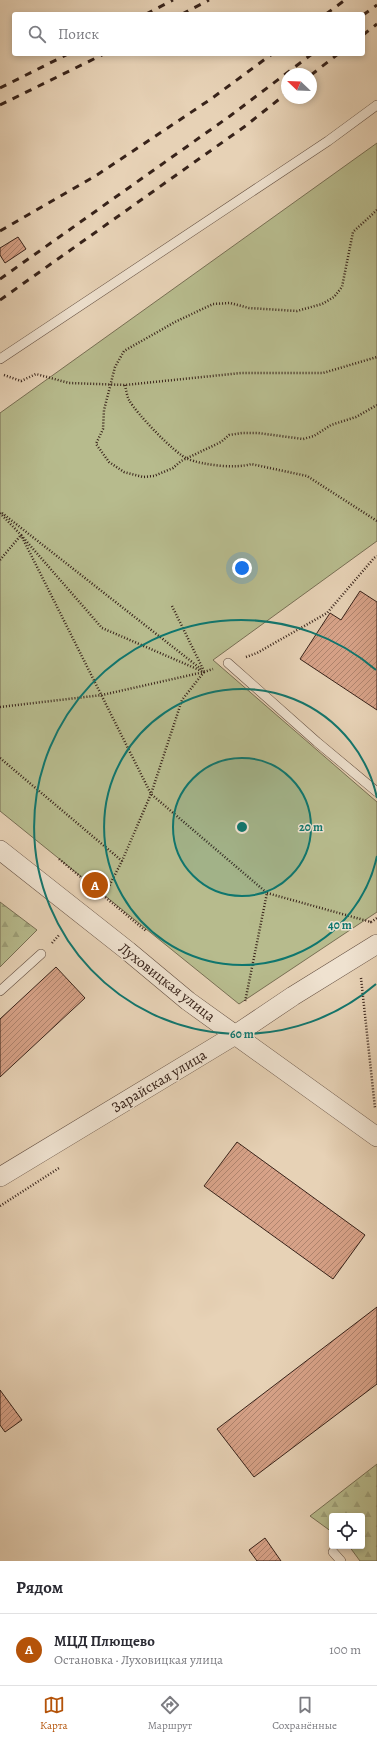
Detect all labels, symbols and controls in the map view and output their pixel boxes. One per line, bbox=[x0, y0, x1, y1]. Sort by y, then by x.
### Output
search box bbox=[12, 12, 365, 56]
icon: search bbox=[26, 23, 48, 45]
text: Поиск bbox=[58, 24, 99, 44]
north arrow bbox=[281, 68, 317, 104]
your location bbox=[232, 558, 252, 578]
text: 20 m bbox=[299, 819, 323, 835]
centre of rings bbox=[235, 820, 249, 834]
pin: A bbox=[82, 870, 108, 900]
text: 40 m bbox=[328, 917, 352, 933]
street label: Луховицкая улица bbox=[114, 938, 220, 1026]
text: 60 m bbox=[230, 1026, 254, 1042]
street label: Зарайская улица bbox=[108, 1045, 210, 1117]
map controls bbox=[329, 1513, 365, 1549]
button: locate bbox=[329, 1513, 365, 1549]
text: Рядом bbox=[16, 1576, 63, 1599]
text: МЦД Плющево bbox=[54, 1631, 155, 1651]
text: A bbox=[25, 1641, 33, 1658]
text: 100 m bbox=[329, 1641, 361, 1658]
text: Остановка · Луховицкая улица bbox=[54, 1651, 223, 1668]
tab: Карта bbox=[40, 1694, 68, 1733]
tab: Маршрут bbox=[148, 1694, 192, 1733]
tab: Сохранённые bbox=[272, 1694, 337, 1733]

